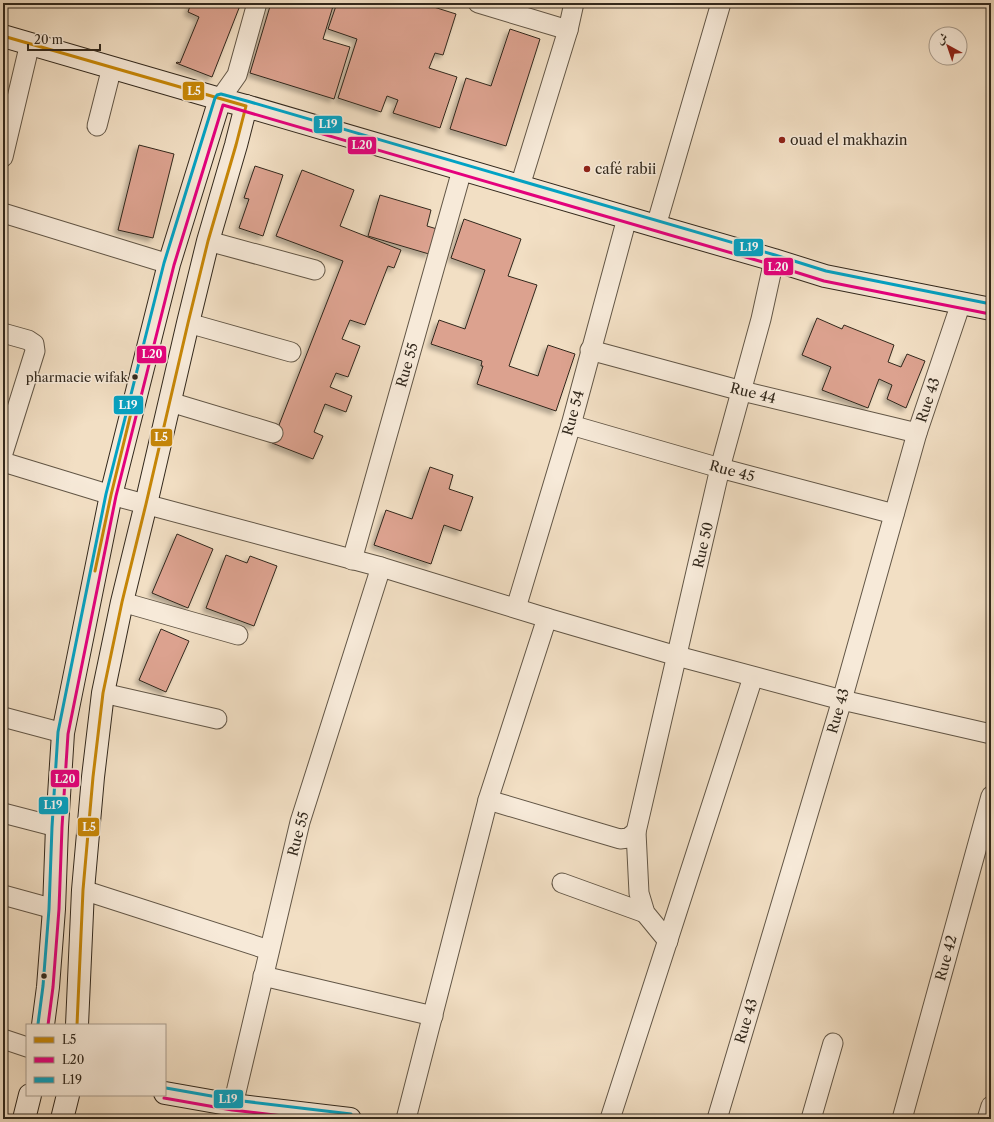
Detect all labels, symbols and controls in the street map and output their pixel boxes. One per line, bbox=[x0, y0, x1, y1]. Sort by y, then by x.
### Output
scale bar bbox=[28, 26, 100, 52]
north arrow bbox=[928, 26, 968, 66]
text: ش bbox=[933, 29, 950, 47]
text: 20 m bbox=[34, 32, 63, 47]
line badge: L5 bbox=[182, 81, 205, 101]
text: L5 bbox=[187, 84, 201, 98]
line badge: L19 bbox=[313, 115, 343, 134]
text: L19 bbox=[318, 117, 338, 131]
place label: ouad el makhazin bbox=[790, 131, 908, 149]
marker: ouad el makhazin bbox=[777, 135, 787, 145]
line badge: L20 bbox=[347, 136, 377, 155]
text: L20 bbox=[351, 138, 373, 152]
place label: café rabii bbox=[595, 160, 656, 178]
marker: café rabii bbox=[582, 164, 592, 174]
line badge: L19 bbox=[733, 238, 764, 257]
text: L19 bbox=[739, 240, 759, 254]
line badge: L20 bbox=[763, 257, 794, 276]
text: L20 bbox=[767, 260, 789, 274]
street label: Rue 55 bbox=[392, 341, 422, 389]
line badge: L20 bbox=[136, 345, 167, 364]
text: L20 bbox=[141, 347, 163, 361]
place label: pharmacie wifak bbox=[26, 369, 128, 385]
marker: pharmacie wifak bbox=[130, 372, 140, 382]
street label: Rue 43 bbox=[912, 375, 944, 425]
street label: Rue 44 bbox=[728, 379, 778, 407]
street label: Rue 54 bbox=[558, 388, 588, 438]
line badge: L19 bbox=[113, 395, 144, 415]
text: L19 bbox=[118, 398, 138, 412]
line badge: L5 bbox=[150, 428, 173, 447]
text: L5 bbox=[154, 430, 168, 444]
street label: Rue 45 bbox=[707, 456, 757, 486]
street label: Rue 50 bbox=[689, 520, 717, 570]
street label: Rue 43 bbox=[823, 686, 853, 736]
line badge: L20 bbox=[50, 769, 80, 788]
text: L20 bbox=[54, 772, 76, 786]
line badge: L19 bbox=[38, 796, 69, 815]
text: L19 bbox=[43, 798, 63, 812]
street label: Rue 55 bbox=[283, 810, 313, 858]
line badge: L5 bbox=[77, 817, 100, 837]
text: L5 bbox=[82, 820, 96, 834]
street label: Rue 42 bbox=[931, 933, 961, 983]
unlabelled marker bbox=[39, 971, 49, 981]
street label: Rue 43 bbox=[731, 996, 761, 1046]
legend bbox=[26, 1024, 166, 1096]
text: L5 bbox=[62, 1032, 76, 1047]
text: L20 bbox=[62, 1052, 84, 1067]
text: L19 bbox=[62, 1072, 82, 1087]
line badge: L19 bbox=[213, 1089, 244, 1109]
text: L19 bbox=[218, 1092, 238, 1106]

